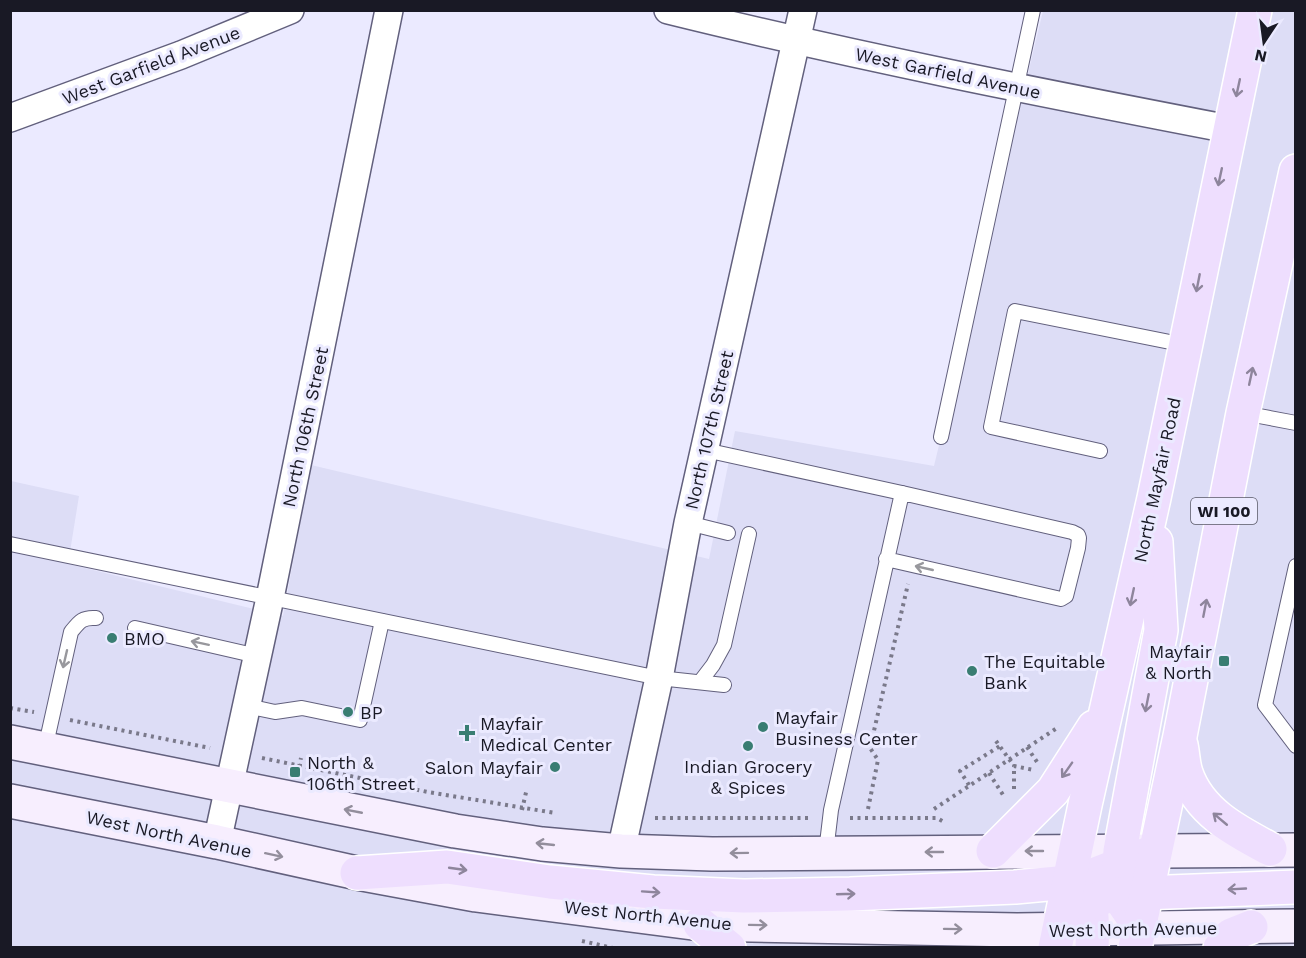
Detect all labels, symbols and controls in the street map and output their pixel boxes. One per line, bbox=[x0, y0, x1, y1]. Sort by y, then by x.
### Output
north arrow bbox=[1234, 12, 1294, 72]
street label: West Garfield Avenue bbox=[59, 21, 243, 109]
street label: West Garfield Avenue bbox=[853, 43, 1043, 103]
text: N bbox=[1253, 46, 1269, 67]
one-way arrow bbox=[1232, 79, 1244, 98]
one-way arrow bbox=[1213, 168, 1225, 187]
one-way arrow bbox=[1192, 272, 1203, 292]
street label: North 106th Street bbox=[278, 345, 332, 509]
street label: North 107th Street bbox=[681, 348, 738, 511]
one-way arrow bbox=[1246, 367, 1257, 386]
street label: North Mayfair Road bbox=[1129, 396, 1185, 564]
road number: WI 100 bbox=[1191, 498, 1257, 524]
one-way arrow bbox=[914, 562, 934, 573]
one-way arrow bbox=[1126, 587, 1138, 606]
one-way arrow bbox=[1200, 599, 1211, 619]
place label: BMO bbox=[124, 628, 165, 649]
marker: BMO bbox=[105, 631, 119, 645]
one-way arrow bbox=[191, 637, 210, 649]
place label: Mayfair & North bbox=[1145, 641, 1212, 683]
one-way arrow bbox=[59, 649, 70, 668]
place label: The Equitable Bank bbox=[984, 651, 1105, 693]
marker: Mayfair & North bbox=[1217, 654, 1231, 668]
marker: The Equitable Bank bbox=[965, 664, 979, 678]
one-way arrow bbox=[1141, 692, 1152, 712]
place label: BP bbox=[360, 702, 383, 723]
marker: BP bbox=[341, 705, 355, 719]
place label: Mayfair Business Center bbox=[775, 707, 918, 749]
place label: Mayfair Medical Center bbox=[480, 713, 612, 755]
marker: Mayfair Business Center bbox=[756, 720, 770, 734]
marker: Mayfair Medical Center bbox=[458, 724, 476, 742]
marker: Indian Grocery & Spices bbox=[741, 739, 755, 753]
place label: North & 106th Street bbox=[307, 752, 416, 794]
place label: Indian Grocery & Spices bbox=[684, 756, 813, 798]
place label: Salon Mayfair bbox=[425, 757, 543, 778]
marker: Salon Mayfair bbox=[548, 760, 562, 774]
one-way arrow bbox=[1061, 761, 1073, 778]
marker: North & 106th Street bbox=[288, 765, 302, 779]
one-way arrow bbox=[344, 805, 363, 816]
street label: West North Avenue bbox=[84, 806, 254, 862]
one-way arrow bbox=[1212, 812, 1228, 825]
one-way arrow bbox=[535, 838, 555, 849]
one-way arrow bbox=[1025, 845, 1045, 857]
one-way arrow bbox=[925, 846, 945, 858]
one-way arrow bbox=[730, 847, 750, 859]
one-way arrow bbox=[264, 850, 283, 861]
one-way arrow bbox=[447, 863, 467, 874]
one-way arrow bbox=[1228, 884, 1248, 895]
one-way arrow bbox=[641, 886, 661, 897]
one-way arrow bbox=[835, 888, 855, 899]
street label: West North Avenue bbox=[563, 896, 733, 934]
street label: West North Avenue bbox=[1048, 917, 1218, 941]
one-way arrow bbox=[748, 919, 768, 931]
one-way arrow bbox=[943, 923, 963, 935]

